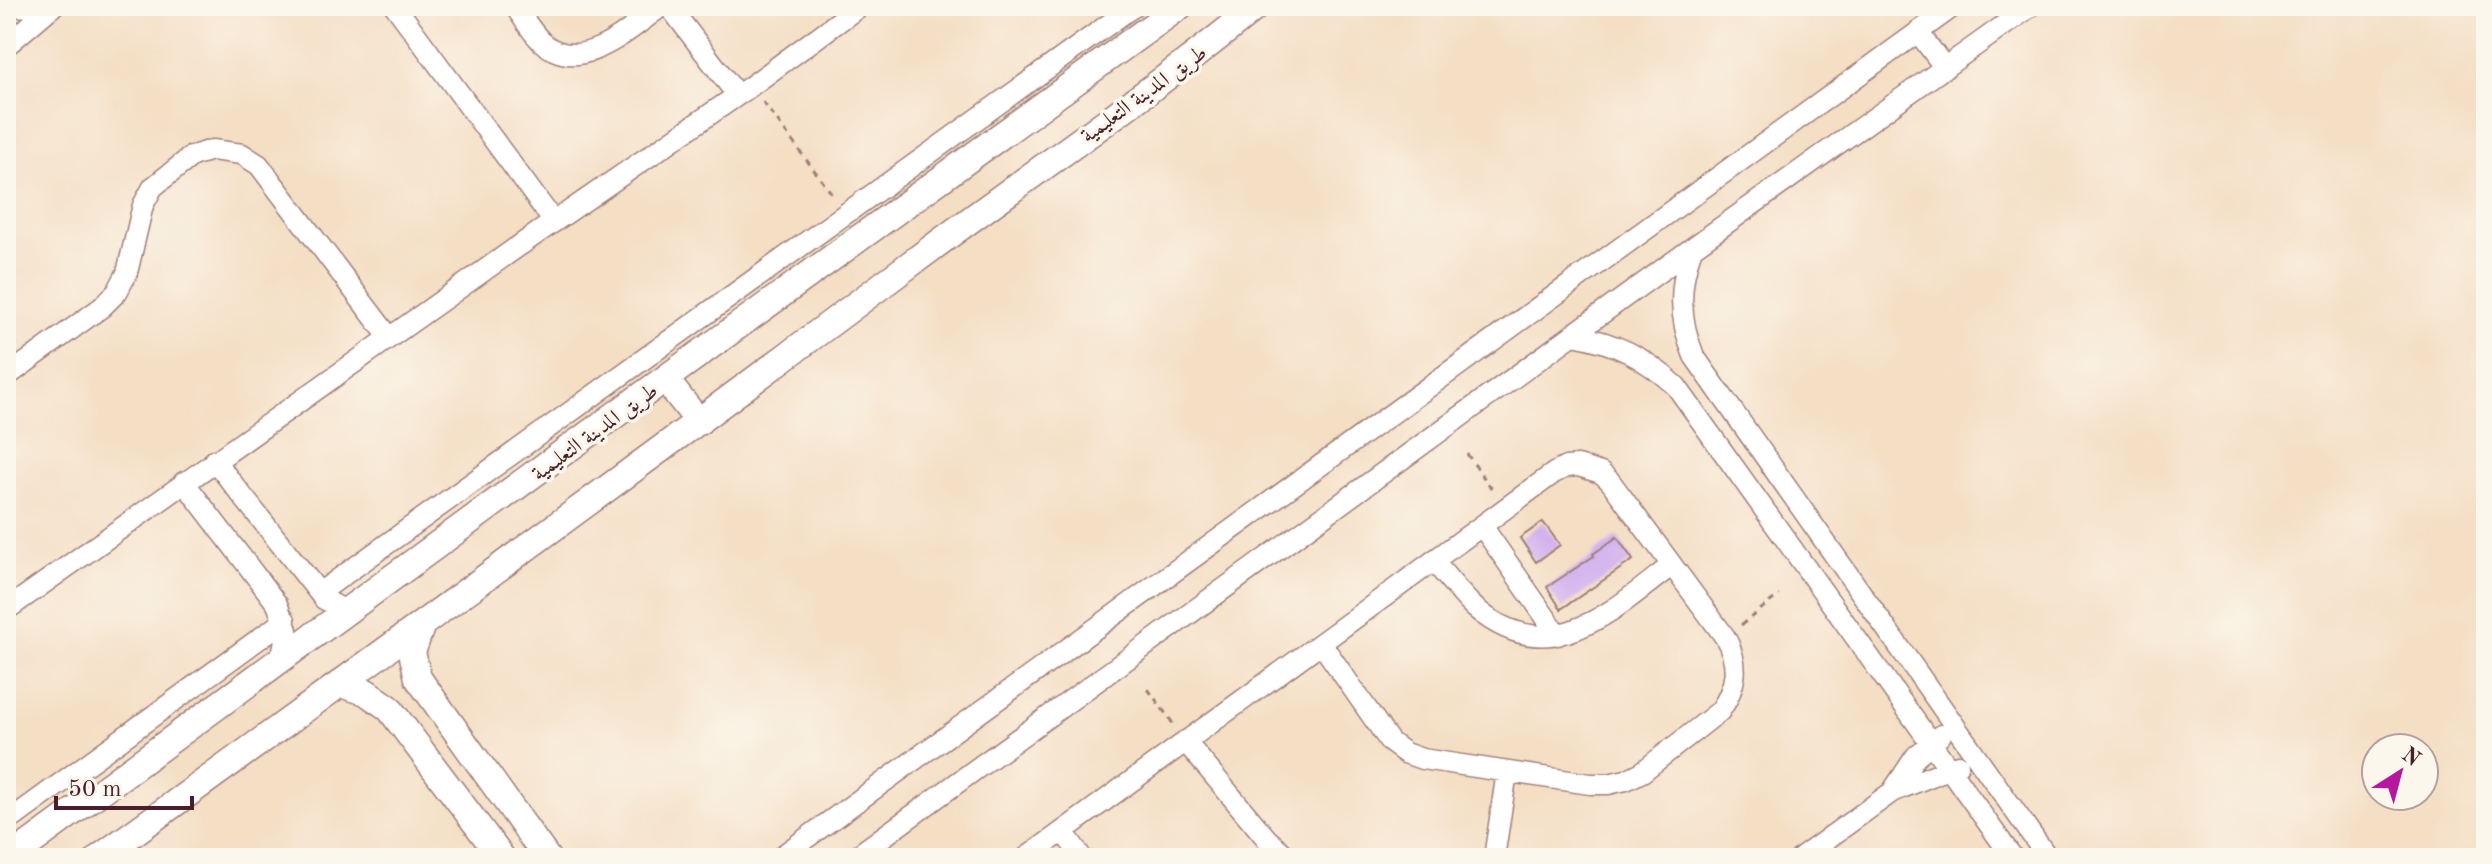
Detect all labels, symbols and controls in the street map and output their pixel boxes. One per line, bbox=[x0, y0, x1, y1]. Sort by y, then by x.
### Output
street label: طريق المدينة التعليمية bbox=[1077, 42, 1212, 149]
street label: طريق المدينة التعليمية bbox=[528, 380, 663, 487]
north arrow bbox=[2360, 732, 2440, 812]
text: N bbox=[2397, 744, 2424, 771]
scale bar bbox=[56, 760, 192, 810]
text: 50 m bbox=[68, 778, 122, 802]

